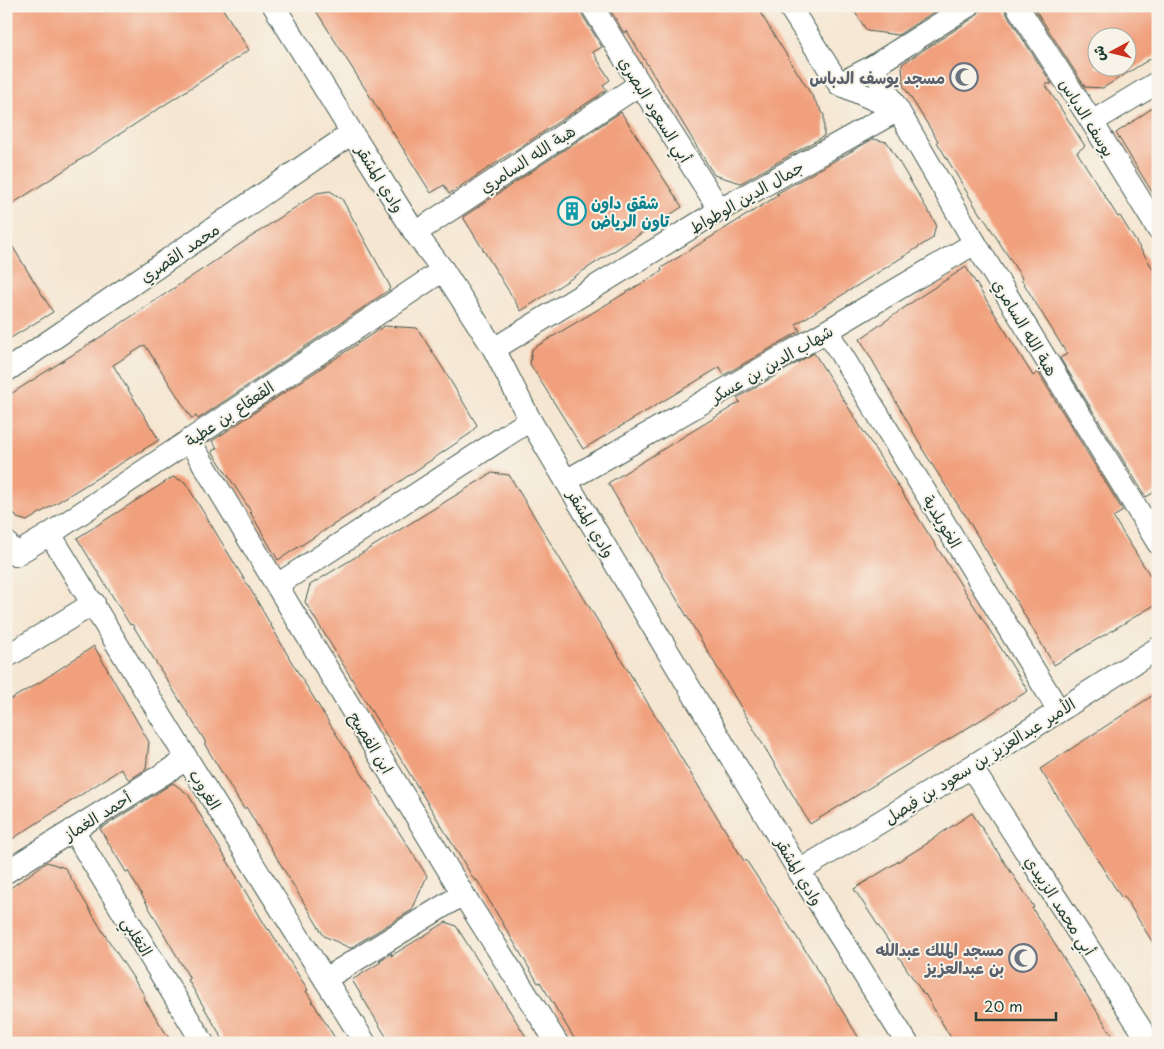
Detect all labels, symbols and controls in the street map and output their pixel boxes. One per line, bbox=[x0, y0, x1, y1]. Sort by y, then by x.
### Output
north arrow bbox=[1086, 28, 1136, 78]
text: ش bbox=[1087, 45, 1110, 63]
street label: أبي السعود البصري bbox=[610, 51, 698, 169]
mosque icon: مسجد يوسف الدباس bbox=[949, 62, 979, 92]
place label: مسجد يوسف الدباس bbox=[809, 65, 945, 89]
street label: يوسف الدباس bbox=[1054, 73, 1122, 161]
street label: هبة الله السامري bbox=[474, 118, 580, 199]
street label: وادي المشقر bbox=[349, 138, 411, 217]
street label: جمال الدين الوطواط bbox=[684, 153, 808, 239]
place label: شقق داون تاون الرياض bbox=[591, 190, 670, 232]
building icon: شقق داون تاون الرياض bbox=[557, 196, 587, 226]
street label: محمد القصري bbox=[134, 216, 224, 288]
street label: هبة الله السامري bbox=[987, 274, 1065, 381]
street label: شهاب الدين بن عسكر bbox=[703, 318, 837, 409]
street label: القعقاع بن عطية bbox=[180, 374, 279, 453]
street label: وادي المشقر bbox=[560, 483, 622, 562]
street label: الخويلدية bbox=[918, 490, 968, 552]
street label: الأمير عبدالعزيز بن سعود بن فيصل bbox=[879, 691, 1079, 829]
street label: ابن الفصيح bbox=[344, 706, 400, 778]
street label: الغروب bbox=[184, 764, 228, 814]
street label: أحمد الغماز bbox=[57, 785, 136, 846]
street label: وادي المشقر bbox=[768, 831, 830, 910]
street label: أبي محمد الزبيدي bbox=[1016, 850, 1102, 962]
street label: التغلبي bbox=[113, 912, 159, 963]
place label: مسجد الملك عبدالله بن عبدالعزيز bbox=[875, 937, 1004, 979]
mosque icon: مسجد الملك عبدالله بن عبدالعزيز bbox=[1008, 943, 1038, 973]
scale bar bbox=[976, 989, 1056, 1021]
text: 20 m bbox=[984, 994, 1023, 1017]

